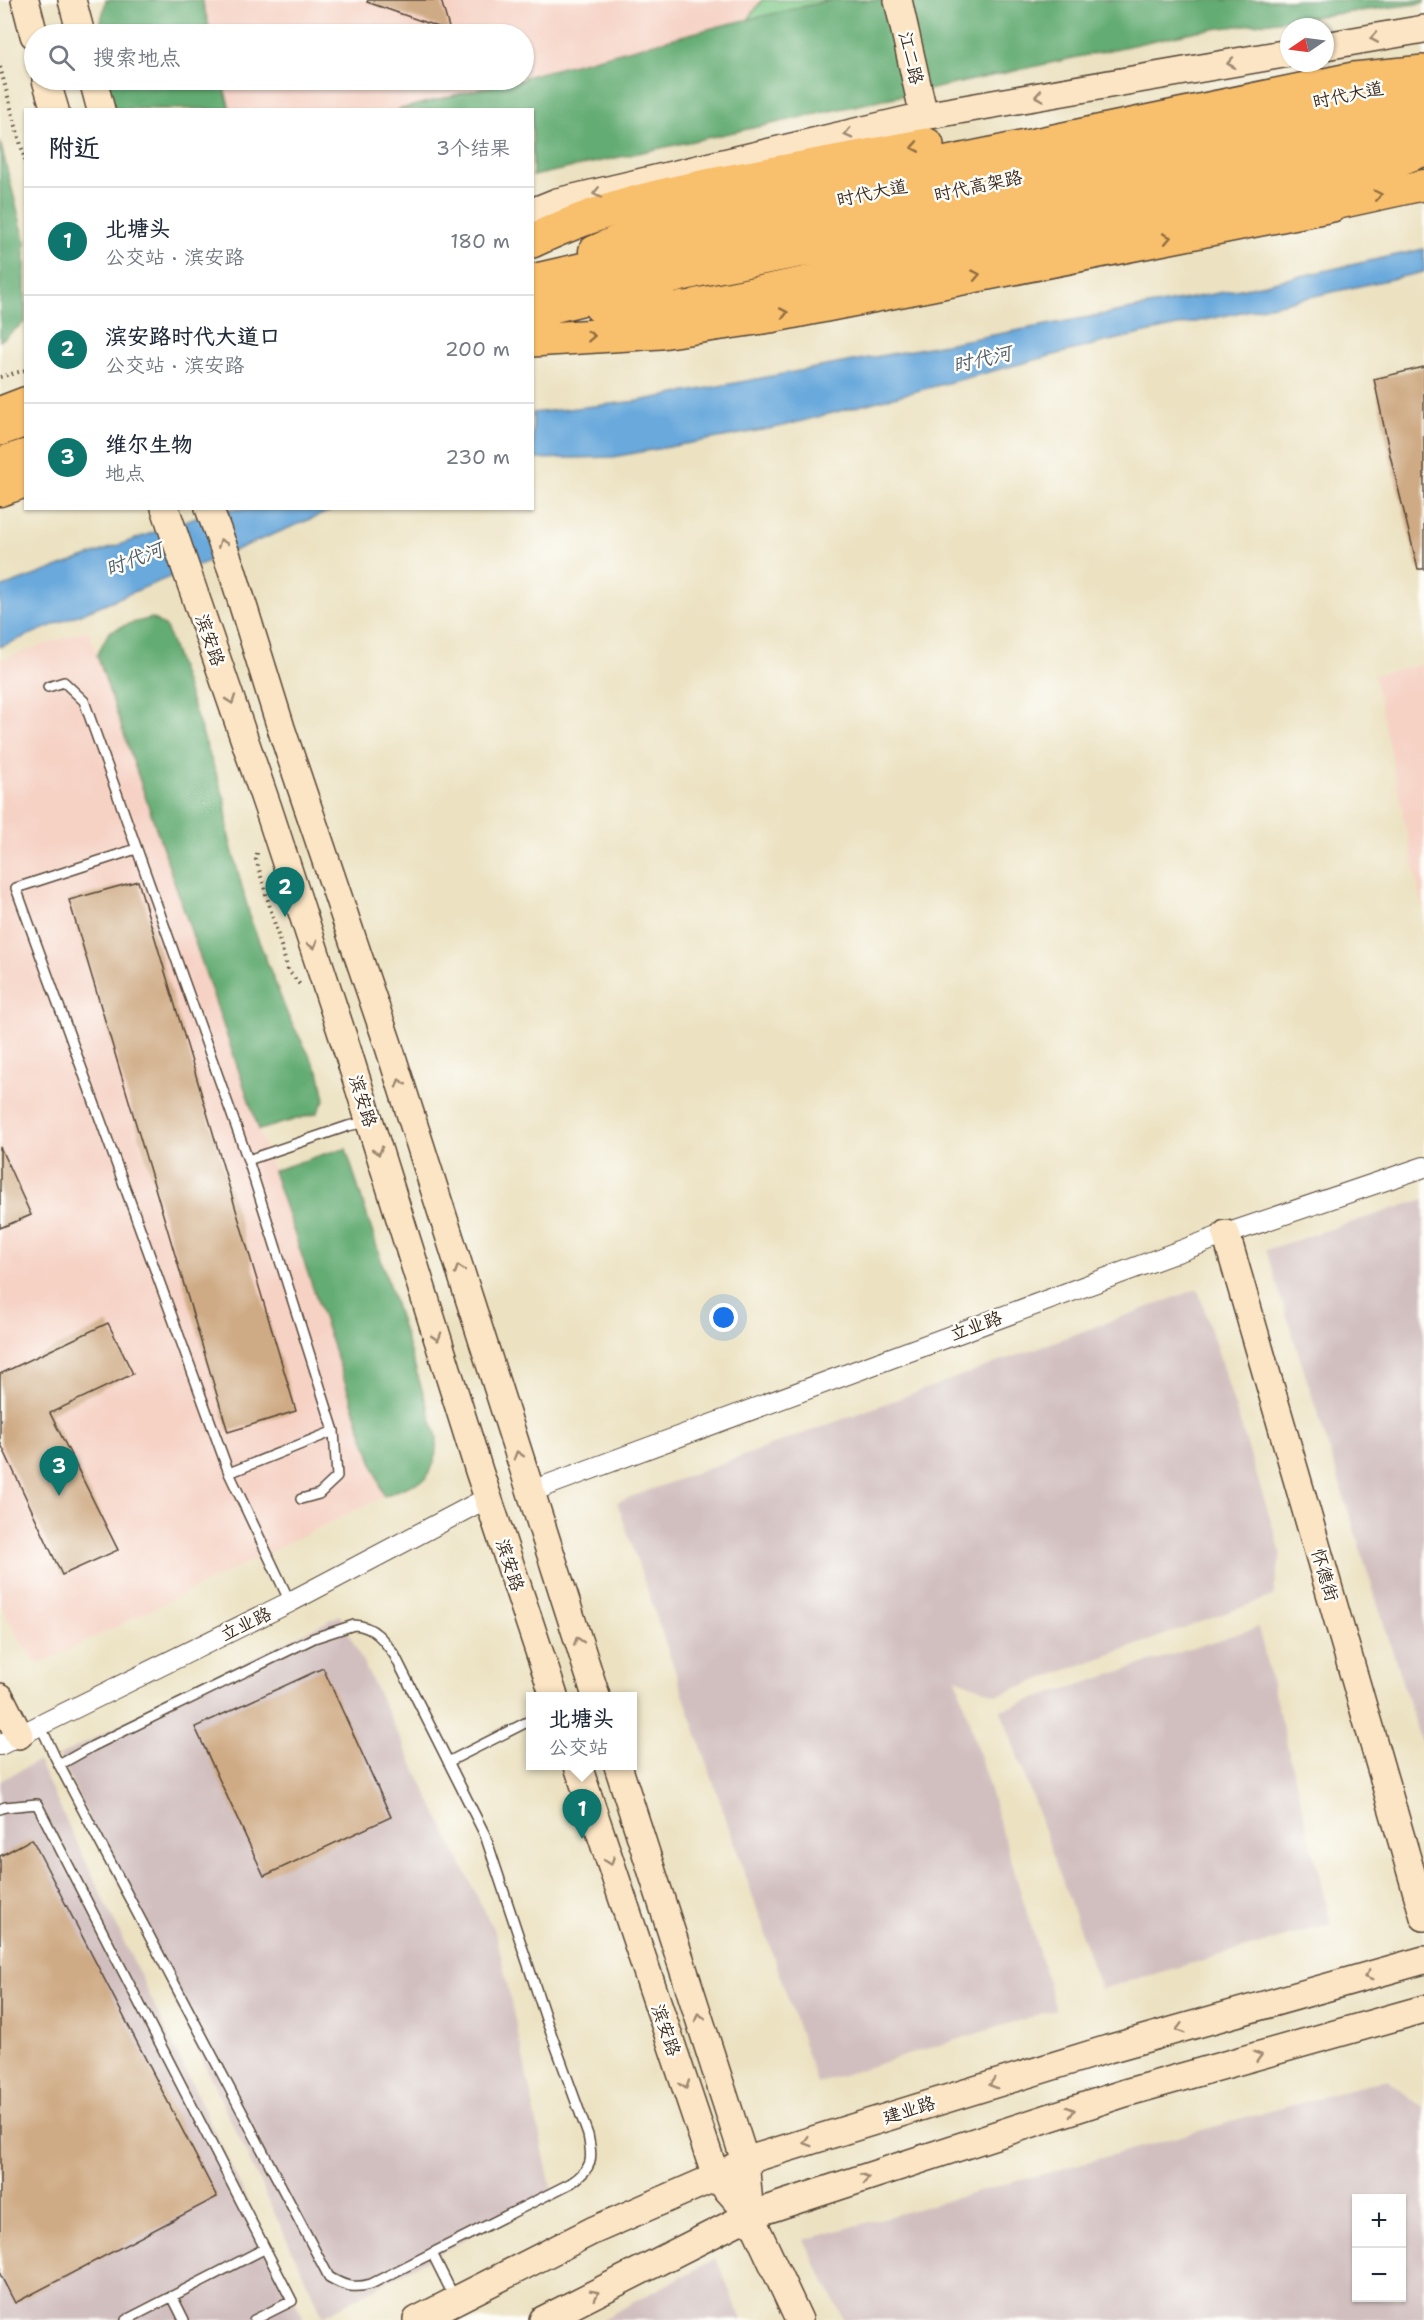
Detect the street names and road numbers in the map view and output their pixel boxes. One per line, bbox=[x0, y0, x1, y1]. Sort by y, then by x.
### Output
street label: 江二路 bbox=[893, 29, 929, 87]
street label: 时代大道 bbox=[1310, 76, 1386, 114]
street label: 时代高架路 bbox=[931, 165, 1025, 207]
street label: 时代大道 bbox=[834, 174, 910, 212]
street label: 滨安路 bbox=[190, 611, 230, 669]
street label: 滨安路 bbox=[344, 1072, 382, 1130]
street label: 立业路 bbox=[947, 1305, 1005, 1347]
street label: 滨安路 bbox=[490, 1536, 530, 1594]
street label: 怀德街 bbox=[1306, 1546, 1344, 1604]
street label: 立业路 bbox=[216, 1601, 276, 1647]
street label: 滨安路 bbox=[646, 2001, 686, 2059]
street label: 建业路 bbox=[880, 2091, 938, 2129]

